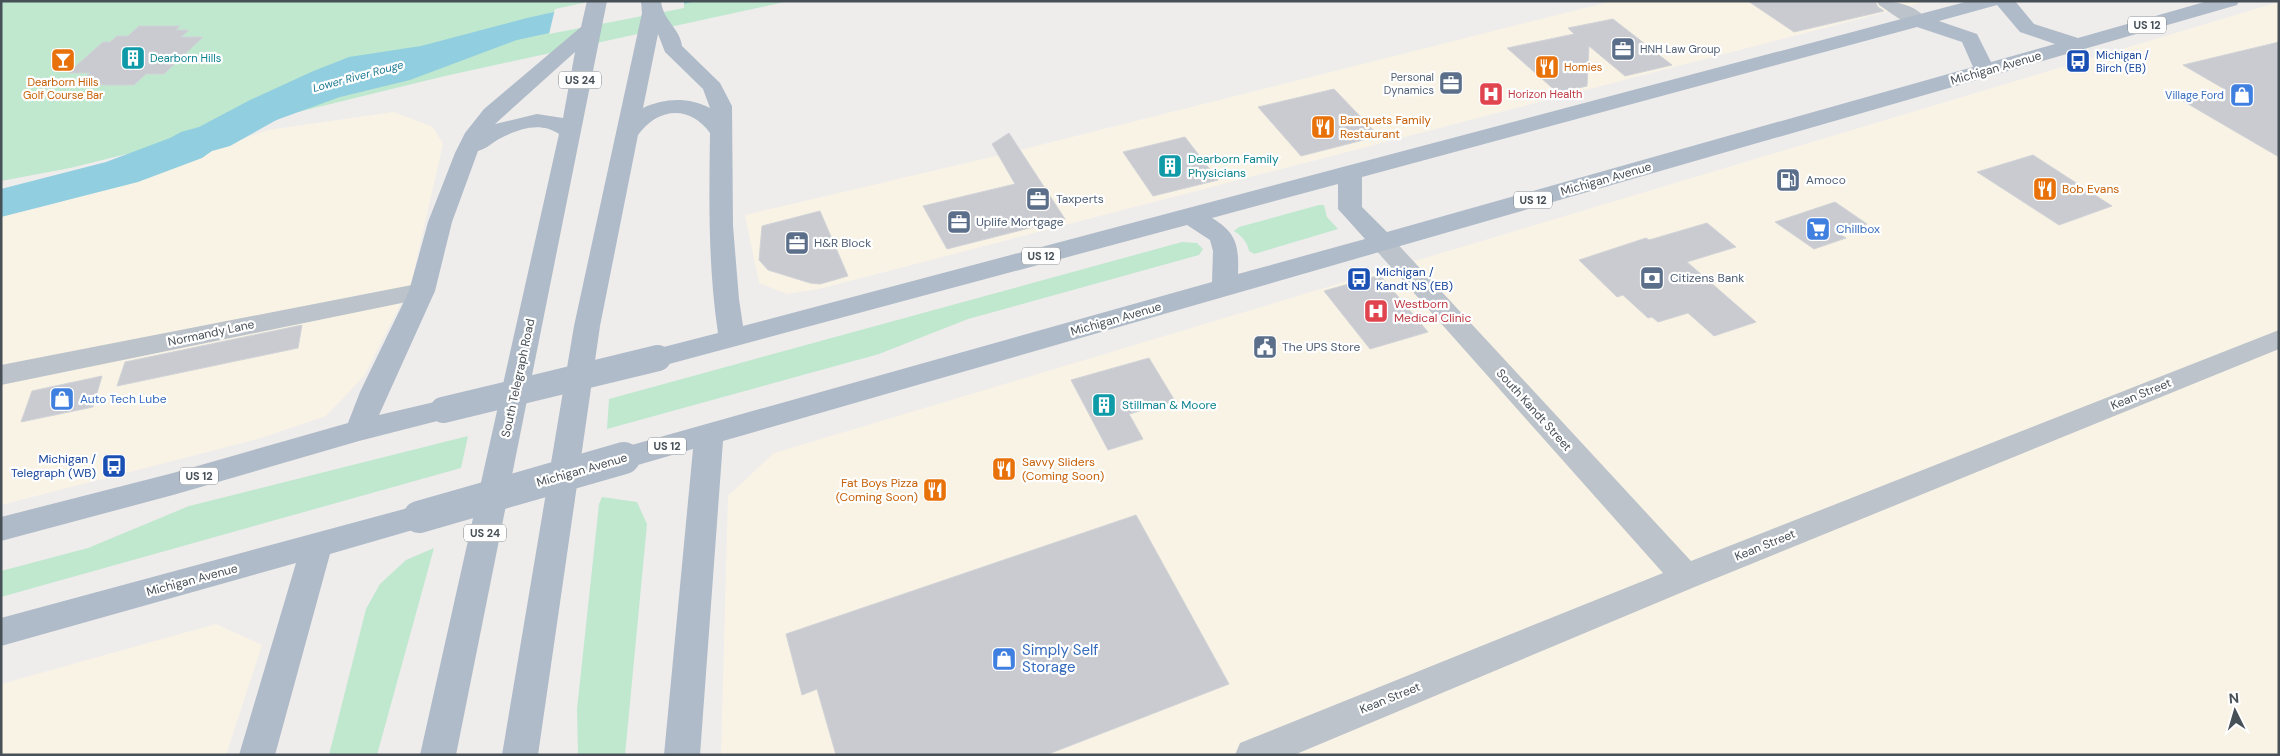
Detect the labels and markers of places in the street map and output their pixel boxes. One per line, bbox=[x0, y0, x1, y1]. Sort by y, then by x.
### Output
office icon: HNH Law Group bbox=[1610, 36, 1636, 62]
place label: HNH Law Group bbox=[1640, 42, 1721, 56]
building icon: Dearborn Hills bbox=[120, 45, 146, 71]
bar icon: Dearborn Hills Golf Course Bar bbox=[50, 47, 76, 73]
bus stop icon: Michigan / Birch (EB) bbox=[2065, 48, 2091, 74]
place label: Michigan / Birch (EB) bbox=[2096, 48, 2149, 75]
place label: Dearborn Hills bbox=[150, 51, 221, 65]
restaurant icon: Homies bbox=[1534, 54, 1560, 80]
place label: Homies bbox=[1564, 60, 1602, 74]
place label: Personal Dynamics bbox=[1384, 70, 1434, 97]
office icon: Personal Dynamics bbox=[1438, 70, 1464, 96]
place label: Dearborn Hills Golf Course Bar bbox=[23, 75, 103, 102]
hospital icon: Horizon Health bbox=[1478, 81, 1504, 107]
shop icon: Village Ford bbox=[2229, 82, 2255, 108]
place label: Horizon Health bbox=[1508, 87, 1582, 101]
place label: Village Ford bbox=[2165, 88, 2224, 102]
place label: Banquets Family Restaurant bbox=[1340, 112, 1431, 142]
restaurant icon: Banquets Family Restaurant bbox=[1310, 114, 1336, 140]
place label: Dearborn Family Physicians bbox=[1188, 151, 1279, 181]
building icon: Dearborn Family Physicians bbox=[1157, 153, 1183, 179]
fuel station icon: Amoco bbox=[1775, 167, 1801, 193]
place label: Amoco bbox=[1806, 172, 1846, 188]
restaurant icon: Bob Evans bbox=[2032, 176, 2058, 202]
place label: Bob Evans bbox=[2062, 181, 2119, 197]
office icon: Taxperts bbox=[1025, 186, 1051, 212]
place label: Taxperts bbox=[1056, 191, 1104, 207]
office icon: Uplife Mortgage bbox=[946, 209, 972, 235]
place label: Uplife Mortgage bbox=[976, 214, 1064, 230]
supermarket icon: Chillbox bbox=[1805, 216, 1831, 242]
place label: Chillbox bbox=[1836, 221, 1880, 237]
office icon: H&R Block bbox=[784, 230, 810, 256]
place label: H&R Block bbox=[814, 235, 871, 251]
place label: Michigan / Kandt NS (EB) bbox=[1376, 264, 1453, 294]
bank icon: Citizens Bank bbox=[1639, 265, 1665, 291]
bus stop icon: Michigan / Kandt NS (EB) bbox=[1346, 266, 1372, 292]
place label: Citizens Bank bbox=[1670, 270, 1744, 286]
place label: Westborn Medical Clinic bbox=[1394, 296, 1472, 326]
hospital icon: Westborn Medical Clinic bbox=[1363, 298, 1389, 324]
public building icon: The UPS Store bbox=[1252, 334, 1278, 360]
place label: The UPS Store bbox=[1282, 339, 1360, 355]
shop icon: Auto Tech Lube bbox=[49, 386, 75, 412]
place label: Auto Tech Lube bbox=[80, 391, 167, 407]
building icon: Stillman & Moore bbox=[1091, 392, 1117, 418]
place label: Stillman & Moore bbox=[1122, 397, 1217, 413]
place label: Michigan / Telegraph (WB) bbox=[11, 451, 96, 481]
bus stop icon: Michigan / Telegraph (WB) bbox=[101, 453, 127, 479]
place label: Savvy Sliders (Coming Soon) bbox=[1022, 454, 1104, 484]
restaurant icon: Savvy Sliders (Coming Soon) bbox=[991, 456, 1017, 482]
place label: Fat Boys Pizza (Coming Soon) bbox=[836, 475, 918, 505]
restaurant icon: Fat Boys Pizza (Coming Soon) bbox=[922, 477, 948, 503]
place label: Simply Self Storage bbox=[1022, 640, 1098, 677]
shop icon: Simply Self Storage bbox=[991, 646, 1017, 672]

